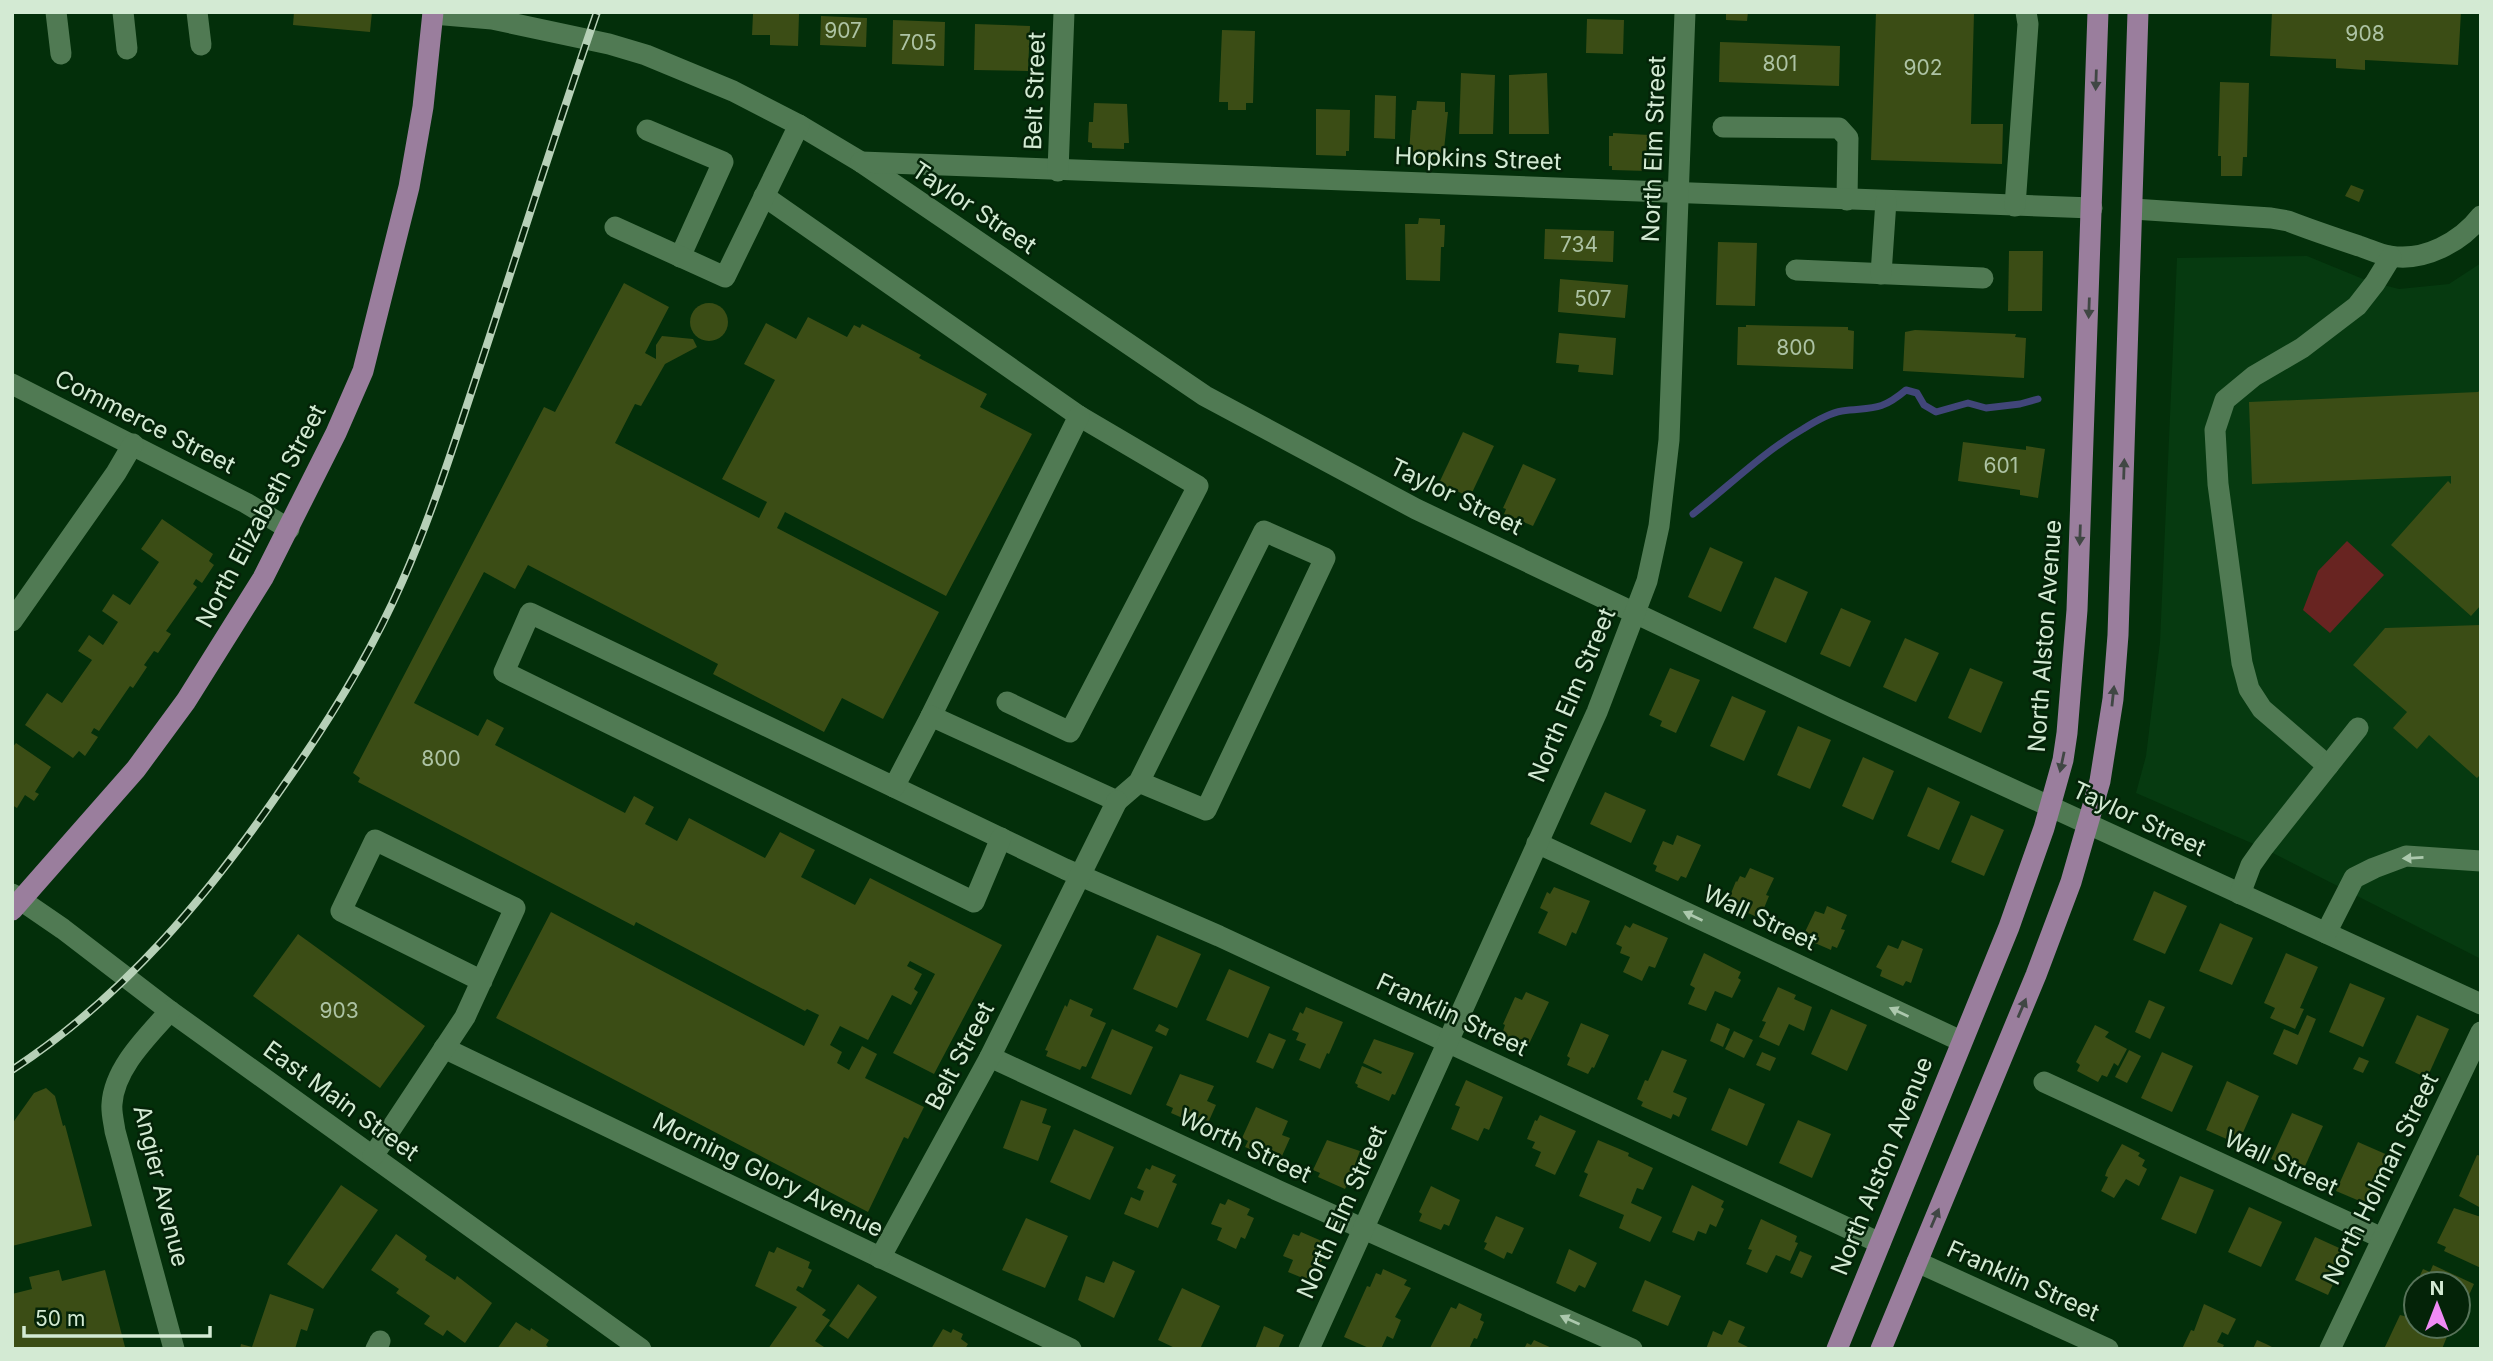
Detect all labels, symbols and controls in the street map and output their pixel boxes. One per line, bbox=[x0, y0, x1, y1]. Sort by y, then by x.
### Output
house number: 907 bbox=[824, 18, 862, 43]
house number: 908 bbox=[2345, 21, 2385, 46]
house number: 705 bbox=[899, 30, 937, 55]
street label: Belt Street bbox=[1018, 31, 1051, 151]
house number: 801 bbox=[1763, 51, 1797, 76]
street label: North Elm Street bbox=[1636, 55, 1671, 243]
house number: 902 bbox=[1903, 55, 1943, 80]
one-way arrow bbox=[2090, 70, 2102, 92]
street label: Hopkins Street bbox=[1394, 141, 1562, 176]
street label: Taylor Street bbox=[906, 155, 1042, 260]
house number: 734 bbox=[1560, 232, 1598, 257]
house number: 507 bbox=[1574, 286, 1612, 311]
one-way arrow bbox=[2083, 297, 2094, 319]
house number: 800 bbox=[1776, 335, 1816, 360]
street label: Commerce Street bbox=[50, 364, 240, 480]
street label: North Elizabeth Street bbox=[189, 399, 332, 632]
street label: Taylor Street bbox=[1385, 452, 1527, 541]
house number: 601 bbox=[1984, 453, 2018, 478]
one-way arrow bbox=[2118, 458, 2129, 480]
street label: North Alston Avenue bbox=[2022, 519, 2067, 753]
one-way arrow bbox=[2075, 524, 2086, 546]
street label: North Elm Street bbox=[1522, 603, 1621, 786]
one-way arrow bbox=[2108, 685, 2119, 707]
house number: 800 bbox=[421, 746, 461, 771]
one-way arrow bbox=[2056, 751, 2067, 773]
street label: Taylor Street bbox=[2068, 775, 2211, 862]
one-way arrow bbox=[2402, 852, 2424, 863]
street label: Wall Street bbox=[1699, 879, 1822, 957]
one-way arrow bbox=[1683, 910, 1703, 922]
street label: Franklin Street bbox=[1372, 967, 1533, 1062]
street label: Belt Street bbox=[919, 997, 1000, 1115]
one-way arrow bbox=[2017, 997, 2028, 1018]
house number: 903 bbox=[319, 998, 359, 1023]
one-way arrow bbox=[1889, 1006, 1909, 1018]
street label: East Main Street bbox=[258, 1035, 425, 1167]
street label: North Alston Avenue bbox=[1824, 1052, 1939, 1279]
street label: North Holman Street bbox=[2317, 1068, 2445, 1290]
street label: Angier Avenue bbox=[127, 1102, 196, 1270]
street label: Worth Street bbox=[1174, 1102, 1316, 1189]
street label: Morning Glory Avenue bbox=[648, 1106, 888, 1243]
street label: North Elm Street bbox=[1290, 1121, 1393, 1303]
street label: Wall Street bbox=[2220, 1124, 2343, 1202]
one-way arrow bbox=[1930, 1207, 1941, 1228]
street label: Franklin Street bbox=[1943, 1234, 2104, 1327]
north arrow bbox=[2402, 1270, 2472, 1340]
scale bar bbox=[24, 1294, 210, 1338]
text: 50 m bbox=[35, 1306, 85, 1331]
one-way arrow bbox=[1560, 1314, 1580, 1326]

